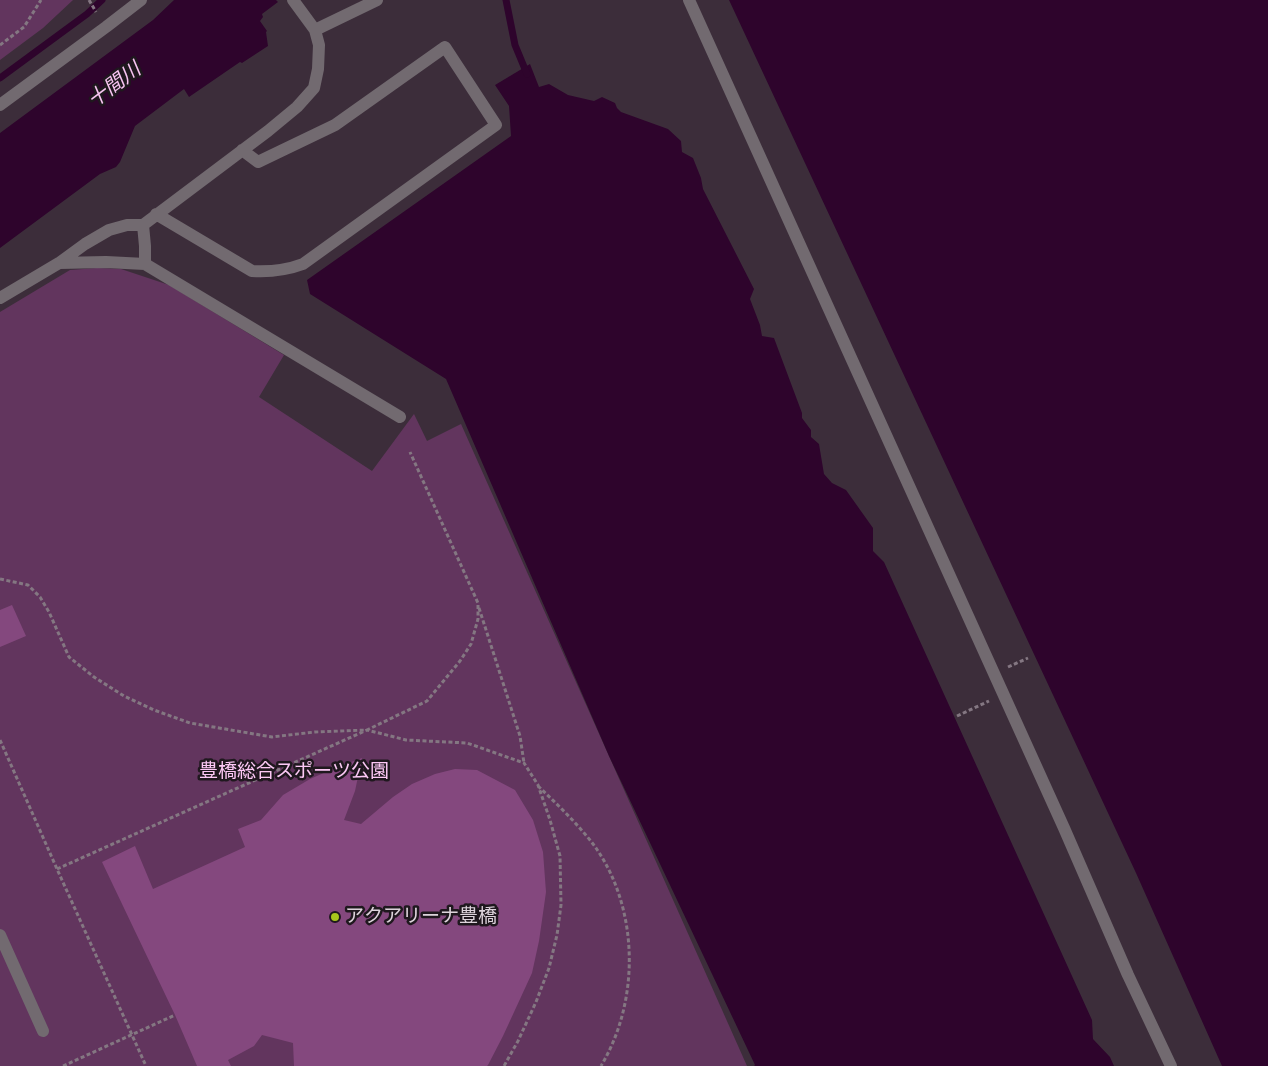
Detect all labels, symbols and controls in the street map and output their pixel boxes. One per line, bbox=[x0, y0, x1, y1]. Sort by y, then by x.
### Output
water label: 十間川 bbox=[84, 58, 146, 114]
park label: 豊橋総合スポーツ公園 bbox=[199, 761, 389, 783]
place label: アクアリーナ豊橋 bbox=[345, 906, 497, 928]
marker: アクアリーナ豊橋 bbox=[329, 911, 341, 923]

